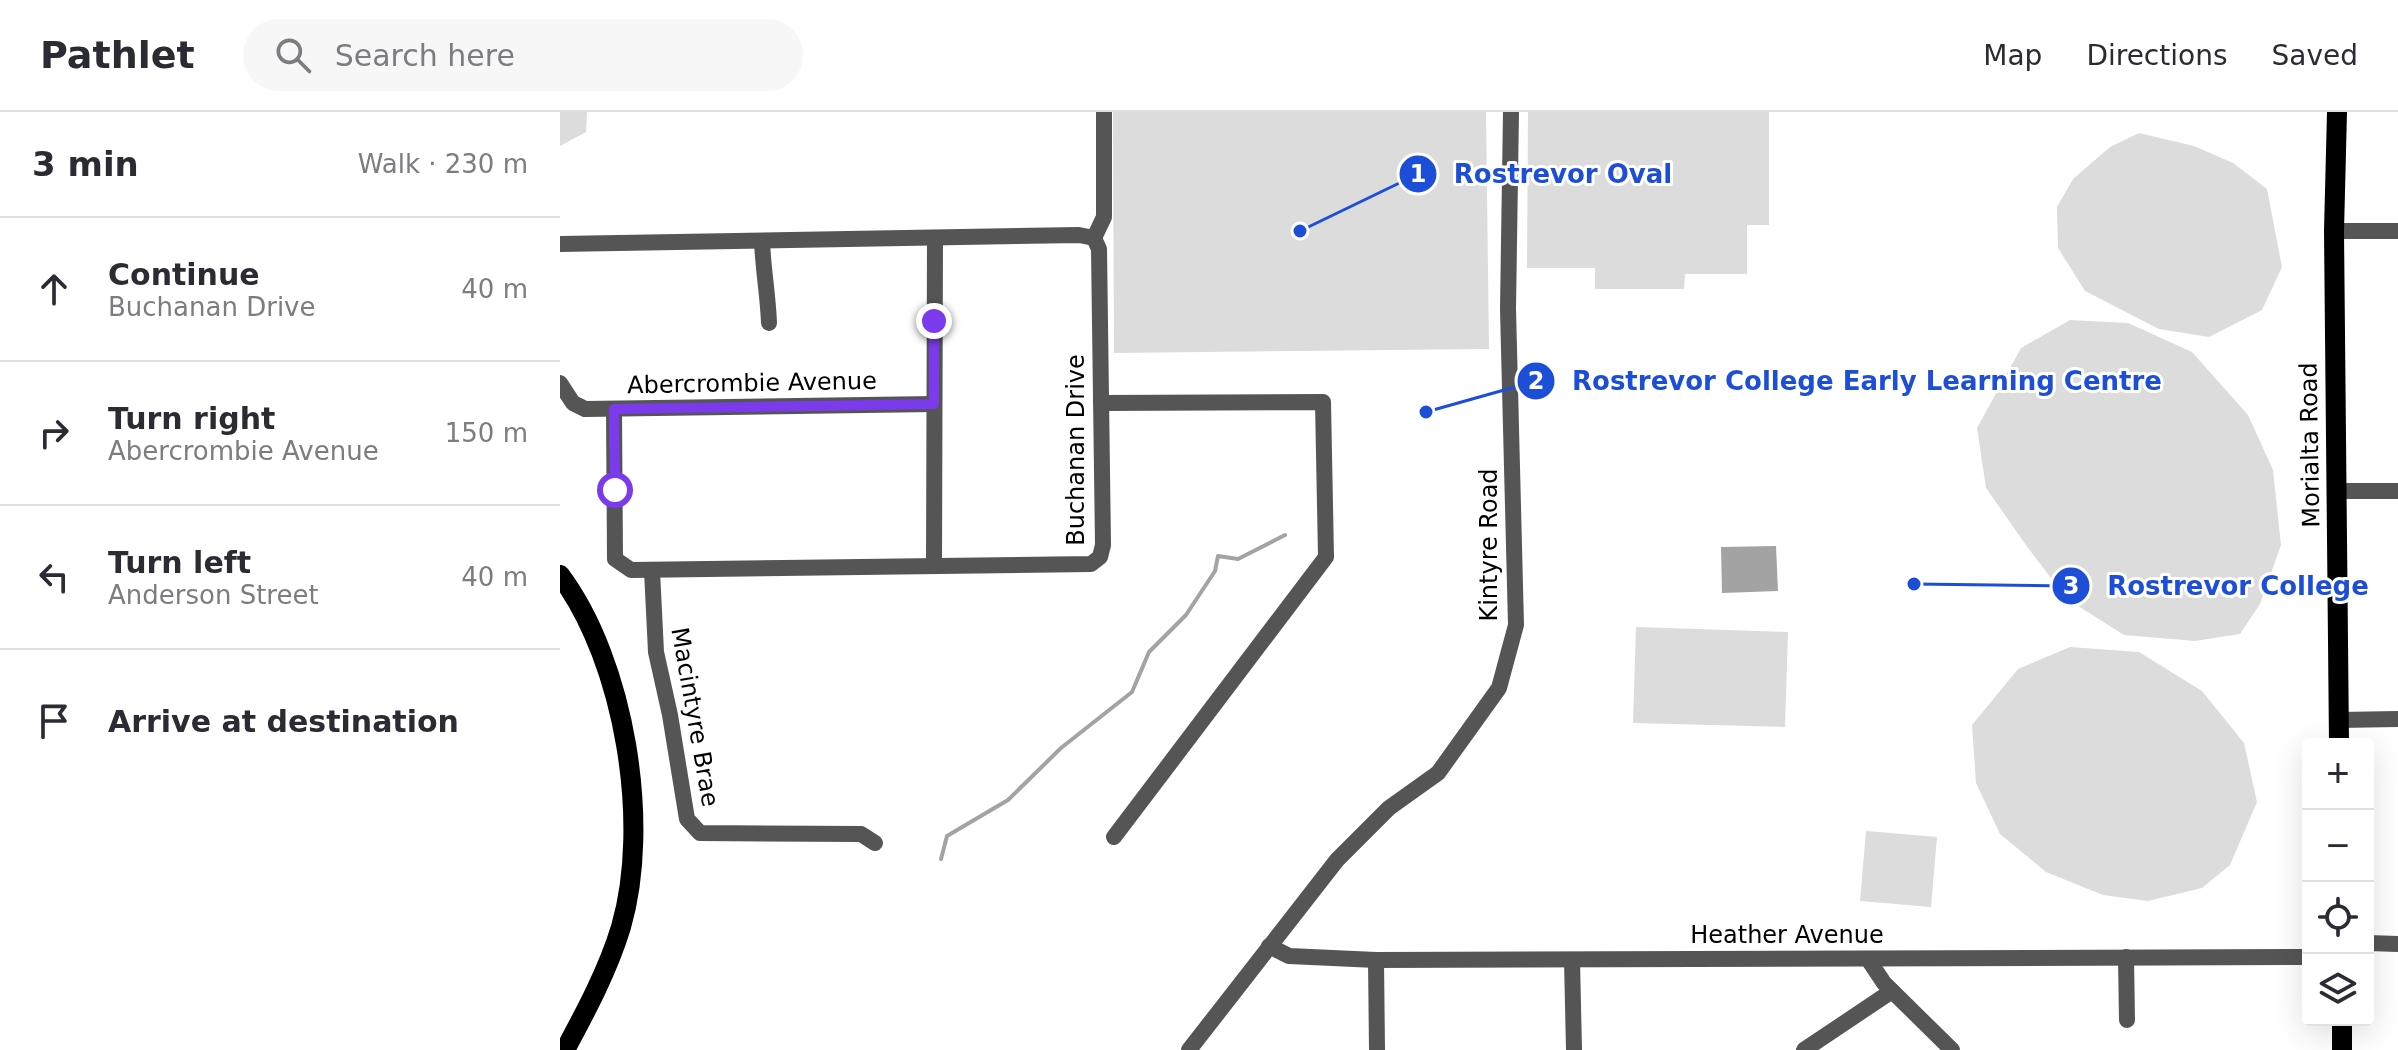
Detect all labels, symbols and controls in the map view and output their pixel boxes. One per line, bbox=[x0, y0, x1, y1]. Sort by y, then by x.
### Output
search box bbox=[243, 19, 803, 91]
text: Pathlet bbox=[40, 33, 195, 77]
icon: search bbox=[271, 33, 315, 77]
text: Search here bbox=[335, 38, 515, 73]
text: Map bbox=[1983, 39, 2042, 72]
text: Directions bbox=[2086, 39, 2227, 72]
text: Saved bbox=[2271, 39, 2358, 72]
text: 3 min bbox=[32, 144, 139, 184]
text: Walk · 230 m bbox=[358, 149, 528, 179]
callout: Rostrevor Oval bbox=[1398, 149, 1689, 199]
text: Rostrevor Oval bbox=[1454, 159, 1672, 189]
text: 1 bbox=[1410, 160, 1426, 188]
text: Continue bbox=[108, 257, 260, 292]
icon: ahead bbox=[32, 267, 76, 311]
text: 40 m bbox=[461, 274, 528, 304]
text: Buchanan Drive bbox=[108, 292, 316, 322]
route end bbox=[916, 303, 952, 339]
street label: Buchanan Drive bbox=[1062, 354, 1090, 546]
callout: Rostrevor College Early Learning Centre bbox=[1516, 356, 2177, 406]
street label: Morialta Road bbox=[2295, 362, 2325, 528]
text: Rostrevor College Early Learning Centre bbox=[1572, 366, 2162, 396]
street label: Abercrombie Avenue bbox=[627, 367, 877, 399]
text: 2 bbox=[1528, 367, 1544, 395]
text: Turn right bbox=[108, 401, 275, 436]
icon: right bbox=[32, 411, 76, 455]
text: 150 m bbox=[445, 418, 528, 448]
text: Abercrombie Avenue bbox=[108, 436, 379, 466]
street label: Kintyre Road bbox=[1475, 468, 1503, 622]
route start bbox=[597, 472, 633, 508]
text: Turn left bbox=[108, 545, 251, 580]
icon: left bbox=[32, 555, 76, 599]
callout: Rostrevor College bbox=[2051, 561, 2385, 611]
text: 40 m bbox=[461, 562, 528, 592]
text: Rostrevor College bbox=[2107, 571, 2369, 601]
text: 3 bbox=[2063, 572, 2079, 600]
text: Anderson Street bbox=[108, 580, 319, 610]
street label: Macintyre Brae bbox=[665, 625, 725, 809]
icon: arrive bbox=[32, 699, 76, 743]
text: Arrive at destination bbox=[108, 704, 459, 739]
map controls bbox=[2302, 738, 2374, 1026]
button: + bbox=[2302, 738, 2374, 810]
button: − bbox=[2302, 810, 2374, 882]
button: locate bbox=[2302, 882, 2374, 954]
street label: Heather Avenue bbox=[1690, 921, 1884, 949]
button: layers bbox=[2302, 954, 2374, 1026]

